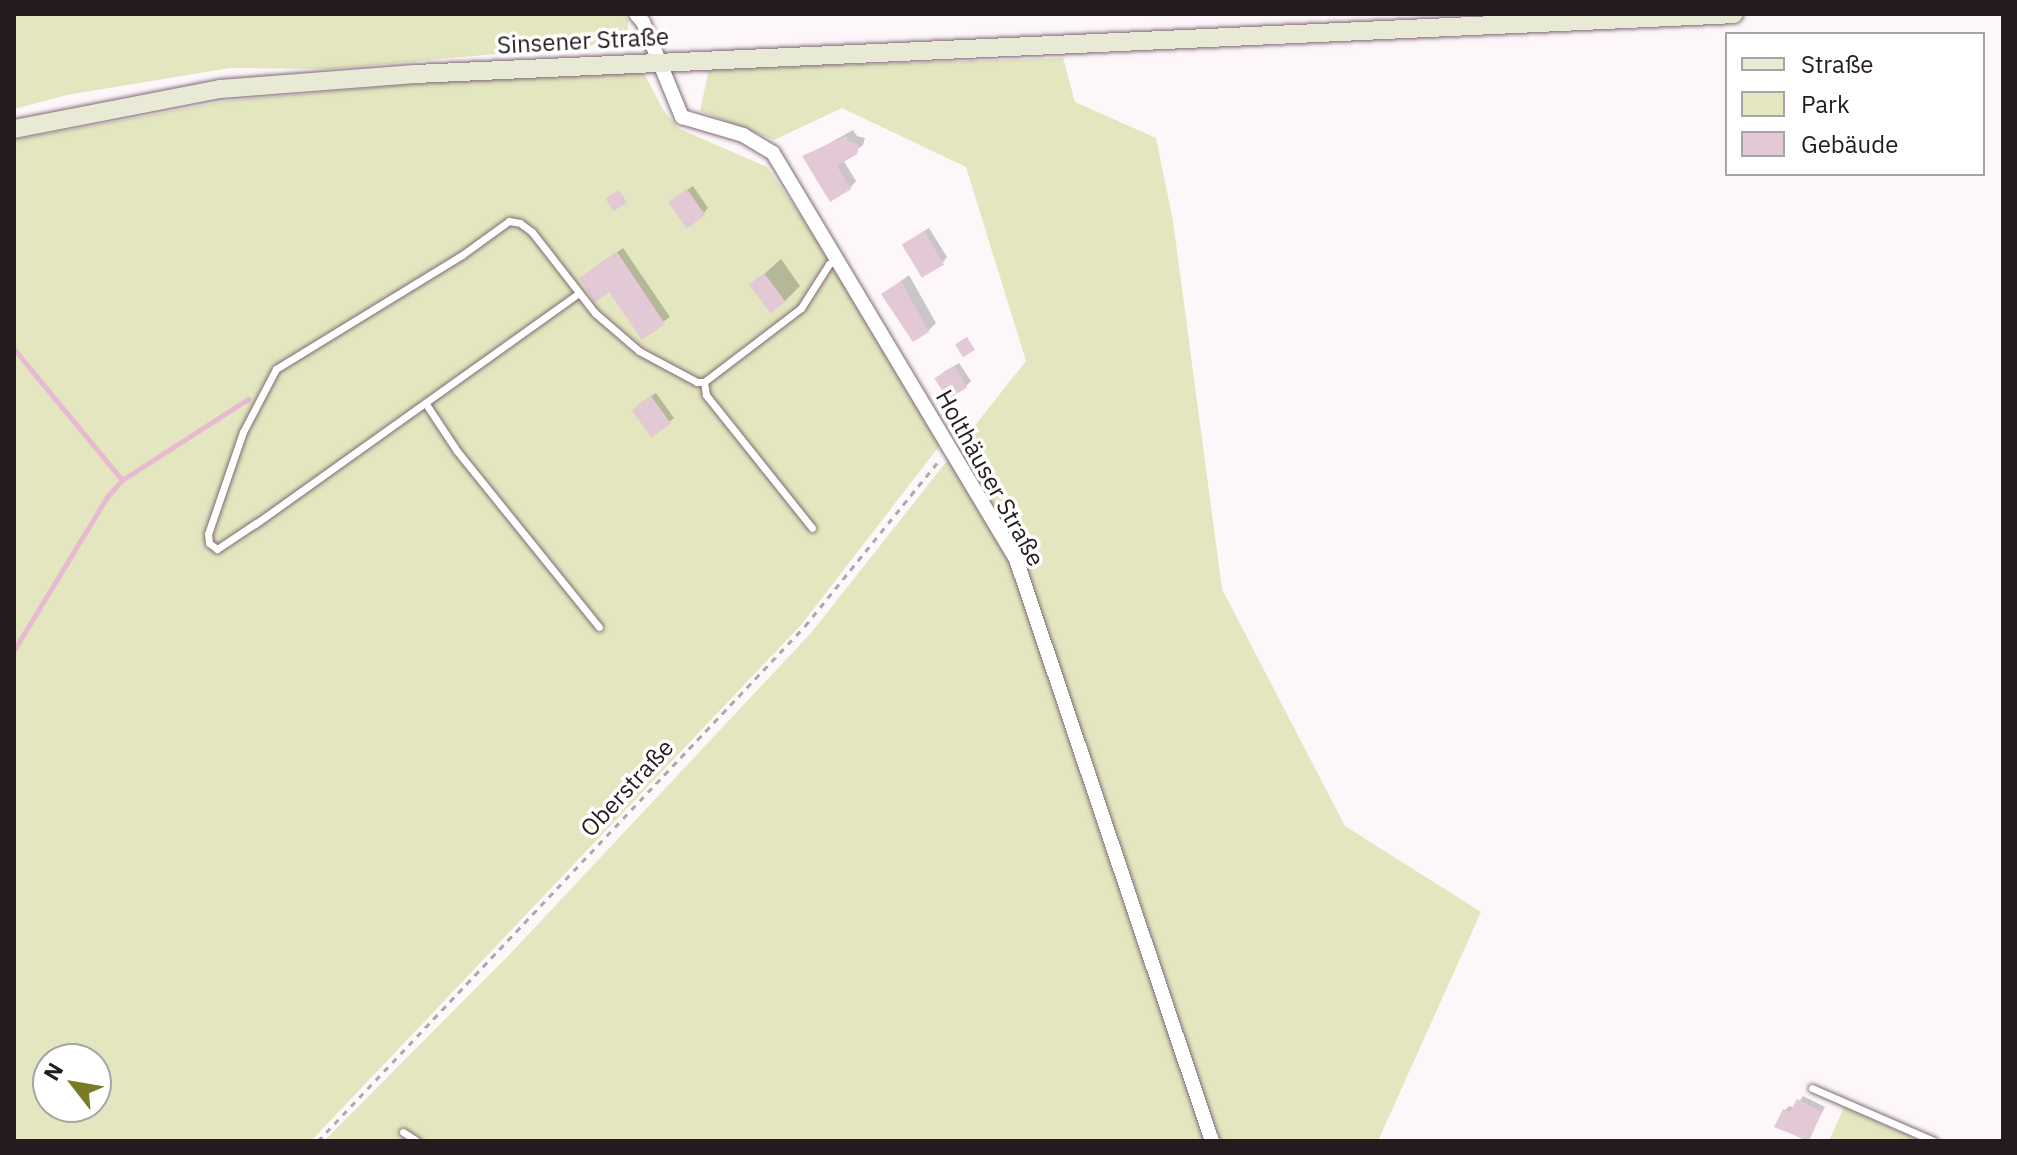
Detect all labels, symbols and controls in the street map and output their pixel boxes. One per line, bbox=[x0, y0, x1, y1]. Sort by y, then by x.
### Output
street label: Sinsener Straße bbox=[496, 22, 670, 60]
legend bbox=[1725, 32, 1985, 176]
text: Straße bbox=[1801, 48, 1873, 80]
text: Park bbox=[1801, 88, 1850, 120]
text: Gebäude bbox=[1801, 128, 1898, 160]
street label: Holthäuser Straße bbox=[930, 385, 1050, 571]
street label: Oberstraße bbox=[575, 733, 679, 843]
north arrow bbox=[32, 1043, 112, 1123]
text: N bbox=[36, 1057, 69, 1086]

